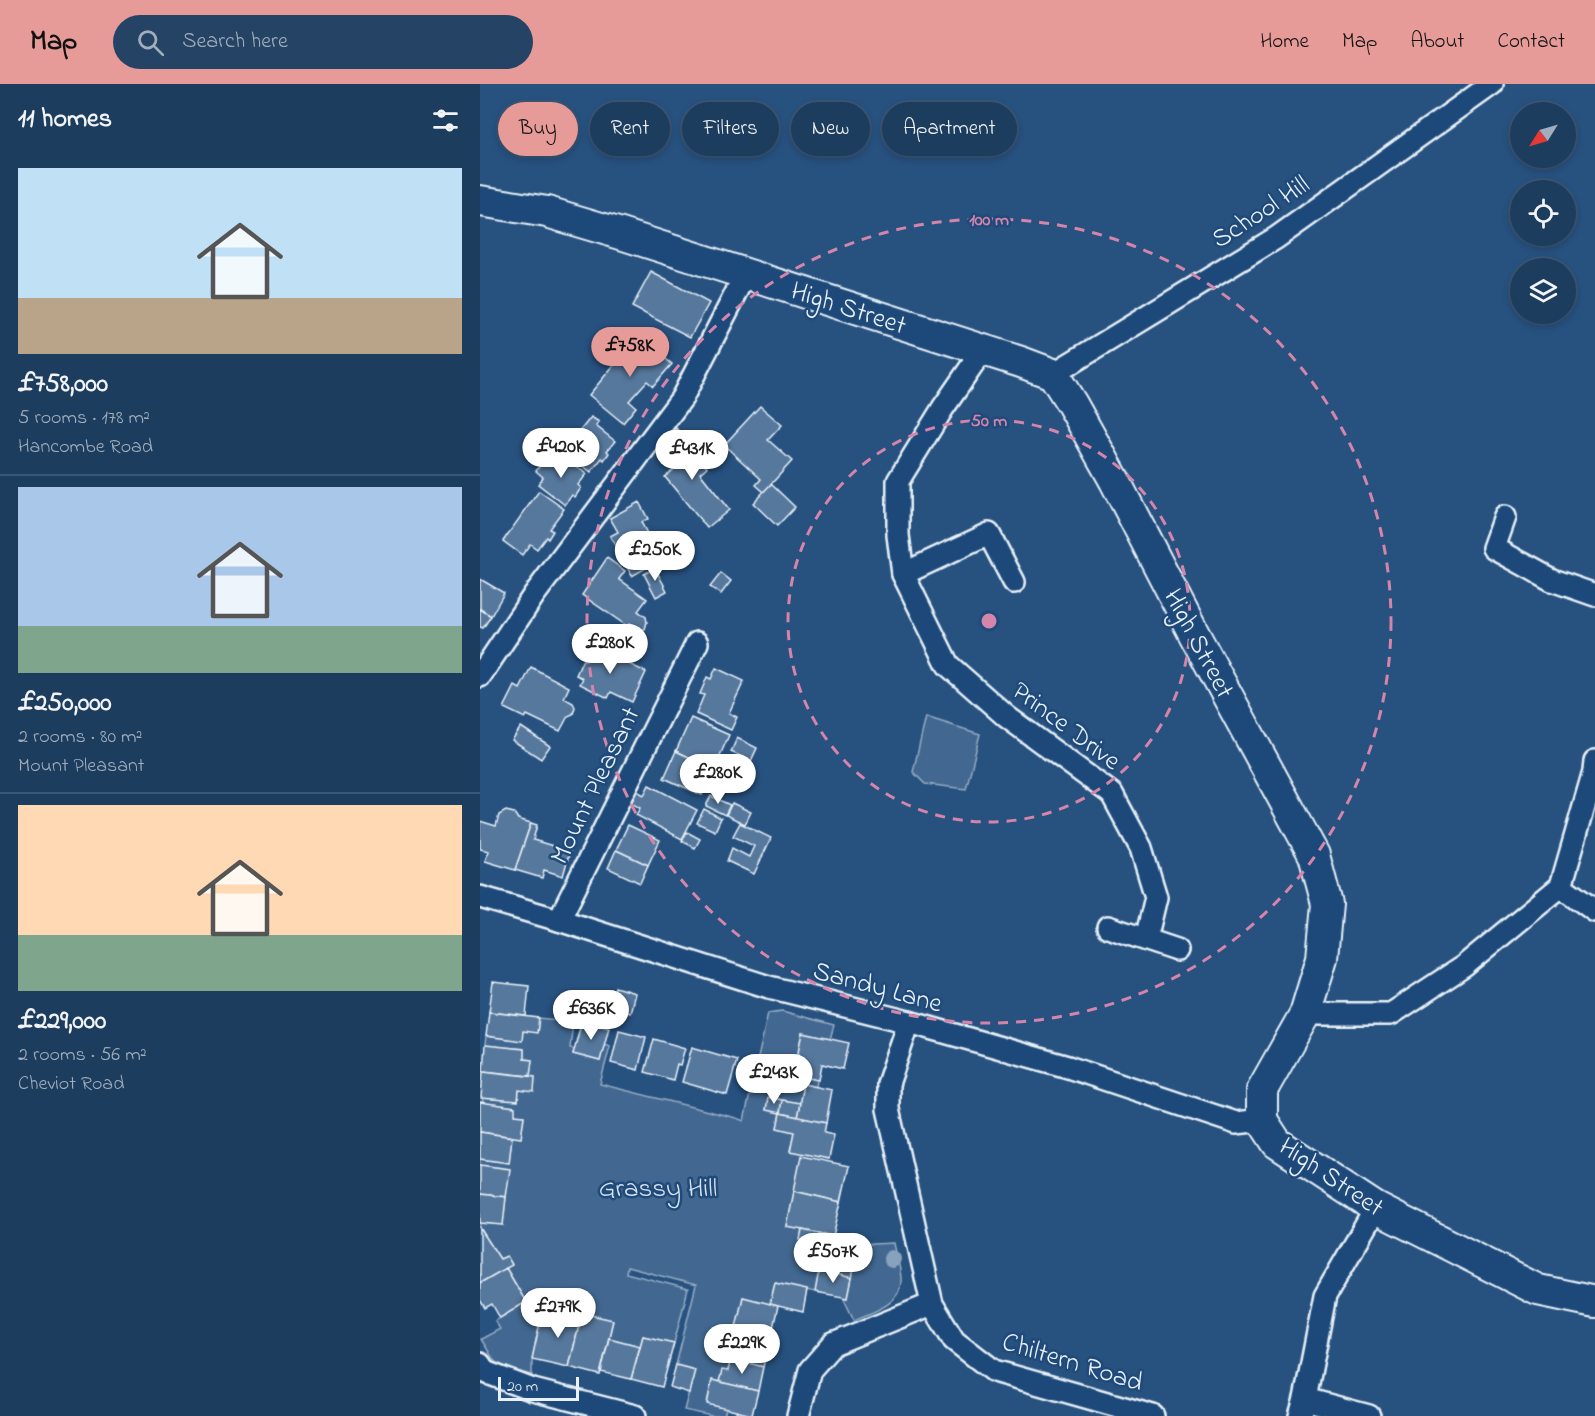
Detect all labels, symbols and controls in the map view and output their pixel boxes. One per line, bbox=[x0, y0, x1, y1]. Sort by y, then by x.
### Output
search box bbox=[113, 15, 533, 69]
text: Map bbox=[30, 22, 77, 63]
icon: search bbox=[134, 26, 167, 59]
text: Search here bbox=[182, 26, 288, 58]
text: Home bbox=[1260, 27, 1309, 57]
text: Map bbox=[1342, 27, 1377, 57]
text: About bbox=[1410, 27, 1464, 57]
text: Contact bbox=[1497, 27, 1565, 57]
text: 11 homes bbox=[18, 101, 112, 139]
chip: Buy bbox=[498, 102, 578, 156]
chip: Rent bbox=[590, 102, 670, 156]
chip: Filters bbox=[682, 102, 779, 156]
chip: New bbox=[791, 102, 870, 156]
chip: Apartment bbox=[882, 102, 1017, 156]
north arrow bbox=[1510, 102, 1576, 168]
map controls bbox=[1510, 102, 1576, 324]
icon: filters bbox=[429, 104, 462, 137]
street label: School Hill bbox=[1204, 167, 1318, 259]
button: locate bbox=[1510, 180, 1576, 246]
icon: home bbox=[186, 207, 294, 315]
text: 100 m bbox=[969, 208, 1009, 234]
button: layers bbox=[1510, 258, 1576, 324]
street label: High Street bbox=[786, 272, 911, 346]
pin: £758K bbox=[588, 327, 672, 378]
text: £758K bbox=[605, 332, 655, 361]
text: £758,000 bbox=[18, 366, 108, 404]
text: 5 rooms · 178 m² bbox=[18, 404, 150, 433]
text: 50 m bbox=[971, 409, 1007, 435]
pin: £420K bbox=[519, 428, 603, 479]
pin: £431K bbox=[650, 430, 734, 481]
text: Hancombe Road bbox=[18, 433, 153, 462]
text: £420K bbox=[536, 433, 586, 462]
text: £431K bbox=[669, 435, 715, 464]
icon: home bbox=[186, 526, 294, 634]
pin: £250K bbox=[613, 531, 697, 582]
text: £250K bbox=[629, 536, 681, 565]
street label: High Street bbox=[1153, 582, 1243, 706]
centre of rings bbox=[979, 611, 999, 631]
pin: £280K bbox=[568, 624, 652, 675]
text: £280K bbox=[586, 629, 634, 658]
street label: Prince Drive bbox=[1003, 673, 1129, 782]
text: £250,000 bbox=[18, 685, 112, 723]
street label: Mount Pleasant bbox=[541, 701, 651, 871]
text: 2 rooms · 80 m² bbox=[18, 723, 143, 752]
text: Mount Pleasant bbox=[18, 752, 145, 781]
pin: £280K bbox=[676, 754, 760, 805]
text: £280K bbox=[694, 759, 742, 788]
icon: home bbox=[186, 844, 294, 952]
street label: Sandy Lane bbox=[808, 952, 947, 1025]
pin: £636K bbox=[549, 990, 633, 1041]
text: £636K bbox=[567, 995, 615, 1024]
text: £229,000 bbox=[18, 1003, 106, 1041]
text: 2 rooms · 56 m² bbox=[18, 1041, 147, 1070]
pin: £243K bbox=[732, 1054, 816, 1105]
text: £243K bbox=[750, 1059, 798, 1088]
text: Cheviot Road bbox=[18, 1070, 124, 1099]
street label: High Street bbox=[1270, 1129, 1391, 1228]
park label: Grassy Hill bbox=[599, 1170, 717, 1209]
pin: £507K bbox=[791, 1233, 875, 1284]
text: £507K bbox=[808, 1238, 858, 1267]
pin: £279K bbox=[516, 1288, 600, 1339]
text: £279K bbox=[535, 1293, 581, 1322]
street label: Chiltern Road bbox=[997, 1323, 1147, 1403]
pin: £229K bbox=[700, 1324, 784, 1375]
text: £229K bbox=[718, 1329, 766, 1358]
scale bar bbox=[498, 1374, 579, 1402]
text: 20 m bbox=[507, 1375, 538, 1399]

